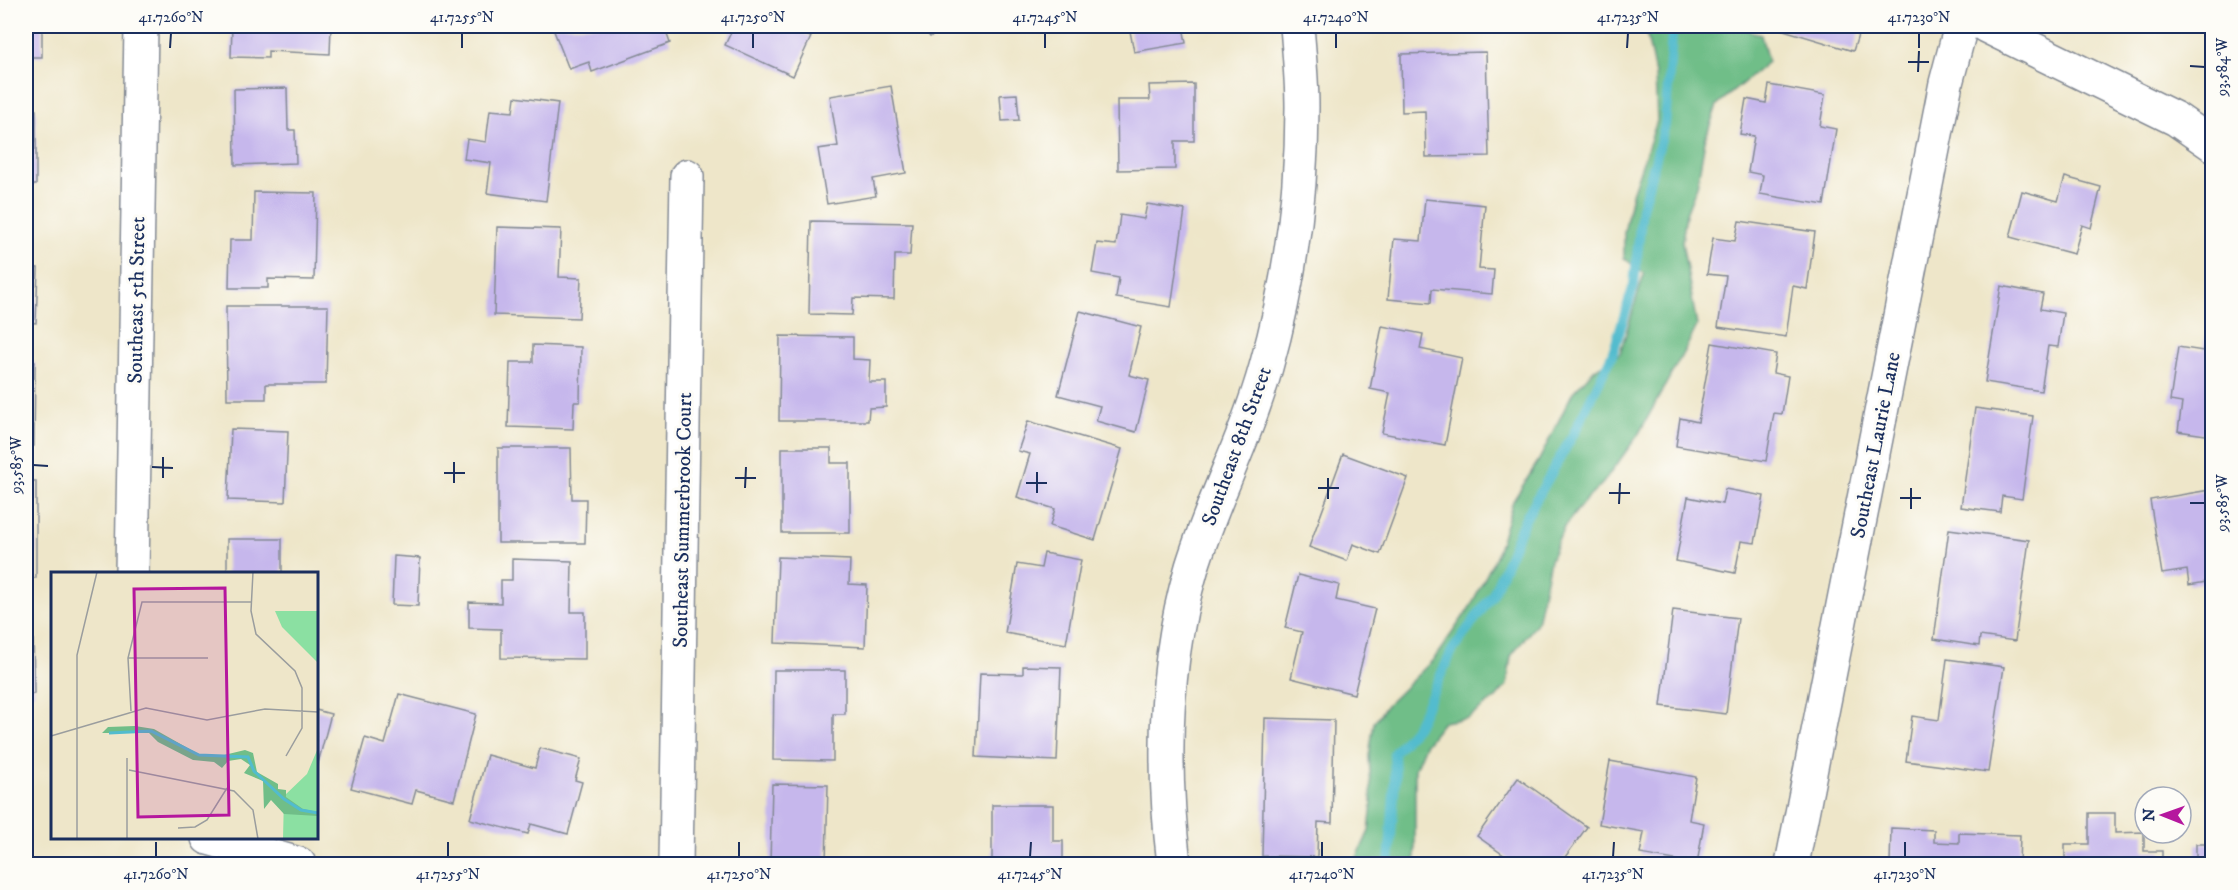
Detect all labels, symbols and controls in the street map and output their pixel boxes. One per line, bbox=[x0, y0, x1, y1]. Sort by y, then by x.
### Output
text: 41.7260°N bbox=[138, 8, 204, 27]
text: 41.7255°N bbox=[430, 8, 494, 27]
text: 41.7250°N bbox=[721, 8, 785, 27]
text: 41.7245°N bbox=[1012, 8, 1078, 27]
text: 41.7240°N bbox=[1303, 8, 1369, 27]
text: 41.7235°N bbox=[1597, 8, 1659, 27]
text: 41.7230°N bbox=[1888, 8, 1950, 27]
text: 93.584°W bbox=[2213, 37, 2232, 97]
street label: Southeast 5th Street bbox=[123, 216, 151, 384]
street label: Southeast Laurie Lane bbox=[1845, 350, 1907, 541]
street label: Southeast 8th Street bbox=[1196, 363, 1278, 529]
street label: Southeast Summerbrook Court bbox=[668, 392, 698, 648]
text: 93.585°W bbox=[7, 436, 26, 495]
text: 93.585°W bbox=[2213, 474, 2232, 533]
inset map bbox=[51, 572, 318, 839]
north arrow bbox=[2133, 785, 2193, 845]
text: N bbox=[2139, 808, 2159, 821]
text: 41.7260°N bbox=[123, 865, 189, 884]
text: 41.7255°N bbox=[416, 865, 480, 884]
text: 41.7250°N bbox=[707, 865, 771, 884]
text: 41.7245°N bbox=[997, 865, 1063, 884]
text: 41.7240°N bbox=[1289, 865, 1355, 884]
text: 41.7235°N bbox=[1582, 865, 1644, 884]
text: 41.7230°N bbox=[1874, 865, 1936, 884]

